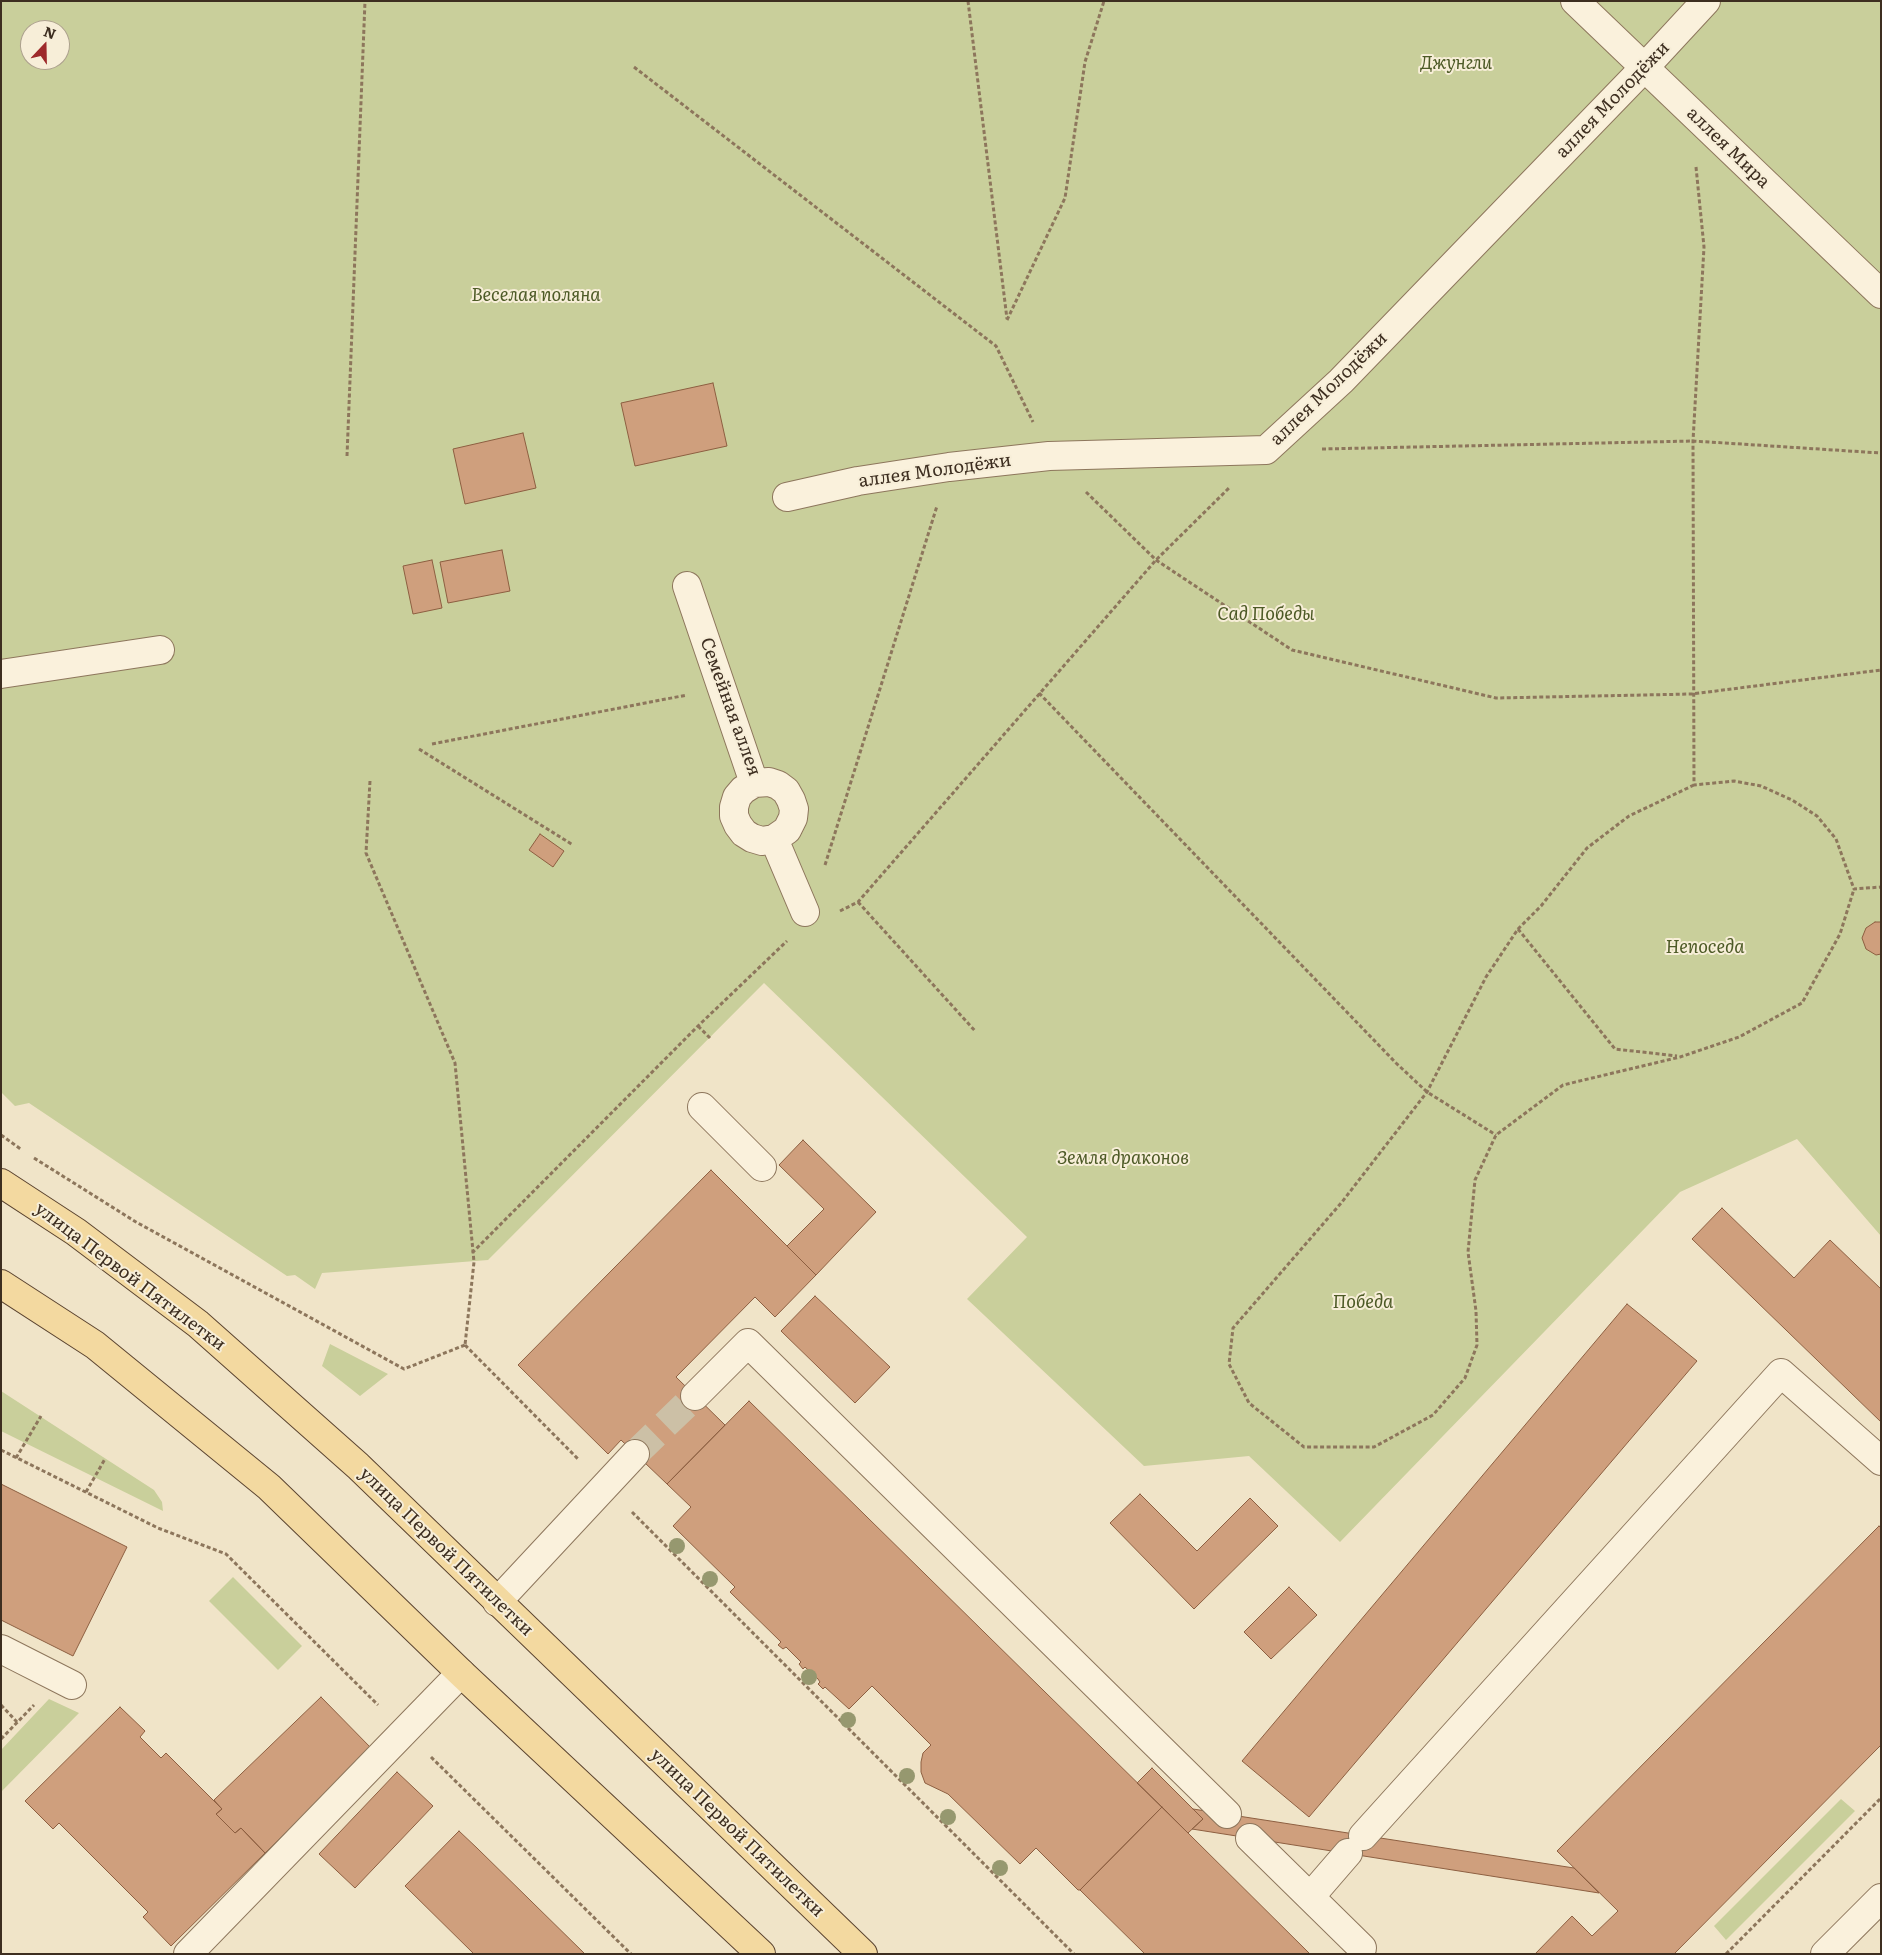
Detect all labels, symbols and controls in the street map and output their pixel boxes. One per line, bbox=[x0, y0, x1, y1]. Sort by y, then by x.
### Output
north arrow bbox=[20, 20, 70, 70]
text: N bbox=[41, 20, 59, 43]
street label: аллея Молодёжи bbox=[1552, 37, 1674, 163]
park label: Джунгли bbox=[1420, 53, 1492, 75]
street label: аллея Мира bbox=[1682, 103, 1774, 193]
park label: Веселая поляна bbox=[471, 285, 601, 307]
street label: аллея Молодёжи bbox=[1266, 328, 1392, 450]
street label: аллея Молодёжи bbox=[857, 450, 1013, 492]
park label: Сад Победы bbox=[1217, 604, 1315, 626]
street label: Семейная аллея bbox=[695, 635, 765, 779]
park label: Непоседа bbox=[1665, 937, 1745, 959]
park label: Земля драконов bbox=[1057, 1148, 1189, 1170]
street label: улица Первой Пятилетки bbox=[30, 1198, 230, 1356]
park label: Победа bbox=[1333, 1292, 1393, 1314]
street label: улица Первой Пятилетки bbox=[355, 1463, 537, 1641]
street label: улица Первой Пятилетки bbox=[646, 1744, 828, 1922]

